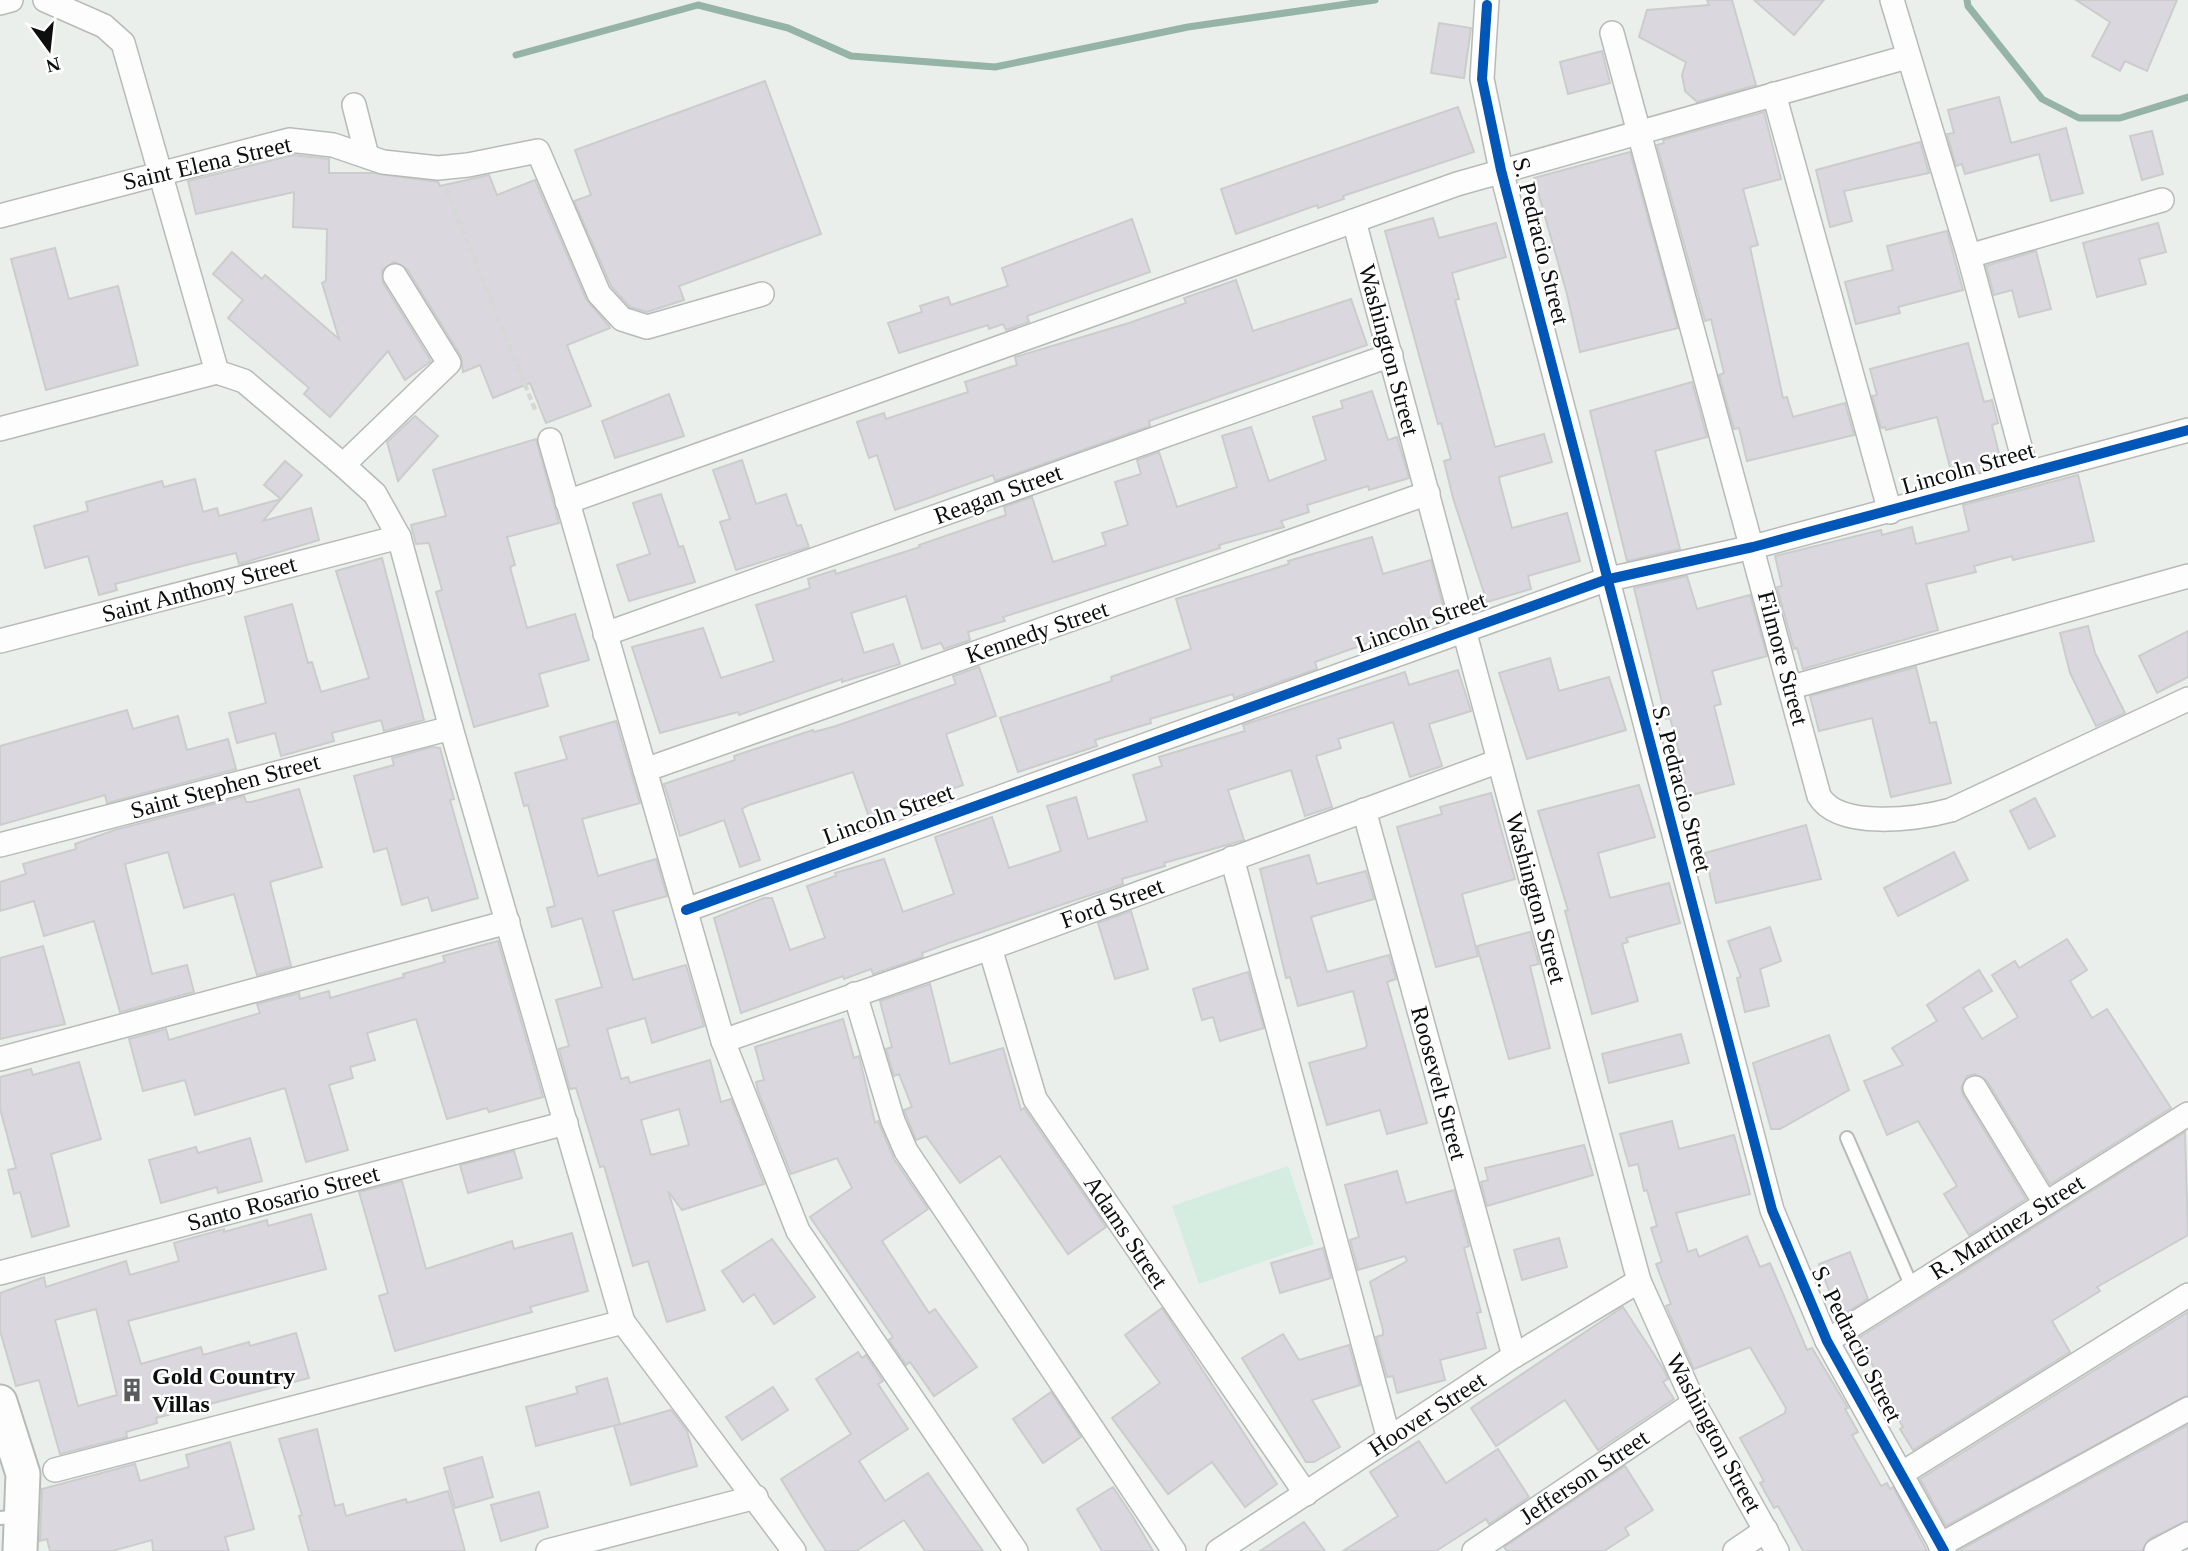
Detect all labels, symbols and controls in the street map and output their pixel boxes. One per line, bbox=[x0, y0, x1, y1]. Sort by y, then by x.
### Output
north arrow bbox=[14, 14, 84, 84]
text: N bbox=[44, 53, 63, 77]
street label: Saint Elena Street bbox=[120, 131, 294, 195]
street label: S. Pedracio Street bbox=[1508, 155, 1574, 328]
street label: Washington Street bbox=[1354, 262, 1424, 439]
street label: Lincoln Street bbox=[1899, 437, 2038, 499]
street label: Reagan Street bbox=[931, 459, 1066, 529]
street label: Saint Anthony Street bbox=[99, 550, 299, 627]
street label: Lincoln Street bbox=[1352, 586, 1490, 658]
street label: Filmore Street bbox=[1753, 588, 1813, 728]
street label: Kennedy Street bbox=[963, 595, 1112, 668]
street label: S. Pedracio Street bbox=[1647, 703, 1717, 875]
street label: Saint Stephen Street bbox=[128, 748, 323, 824]
street label: Lincoln Street bbox=[819, 778, 957, 850]
street label: Washington Street bbox=[1501, 810, 1571, 987]
street label: Ford Street bbox=[1057, 872, 1167, 934]
street label: Roosevelt Street bbox=[1406, 1003, 1472, 1163]
street label: Santo Rosario Street bbox=[184, 1160, 382, 1236]
street label: R. Martinez Street bbox=[1925, 1169, 2089, 1285]
street label: Adams Street bbox=[1079, 1171, 1173, 1293]
street label: S. Pedracio Street bbox=[1807, 1262, 1908, 1427]
street label: Washington Street bbox=[1661, 1349, 1767, 1517]
place label: Gold Country Villas bbox=[152, 1363, 295, 1417]
street label: Hoover Street bbox=[1364, 1366, 1491, 1461]
building icon: Gold Country Villas bbox=[118, 1376, 146, 1404]
street label: Jefferson Street bbox=[1515, 1424, 1654, 1530]

